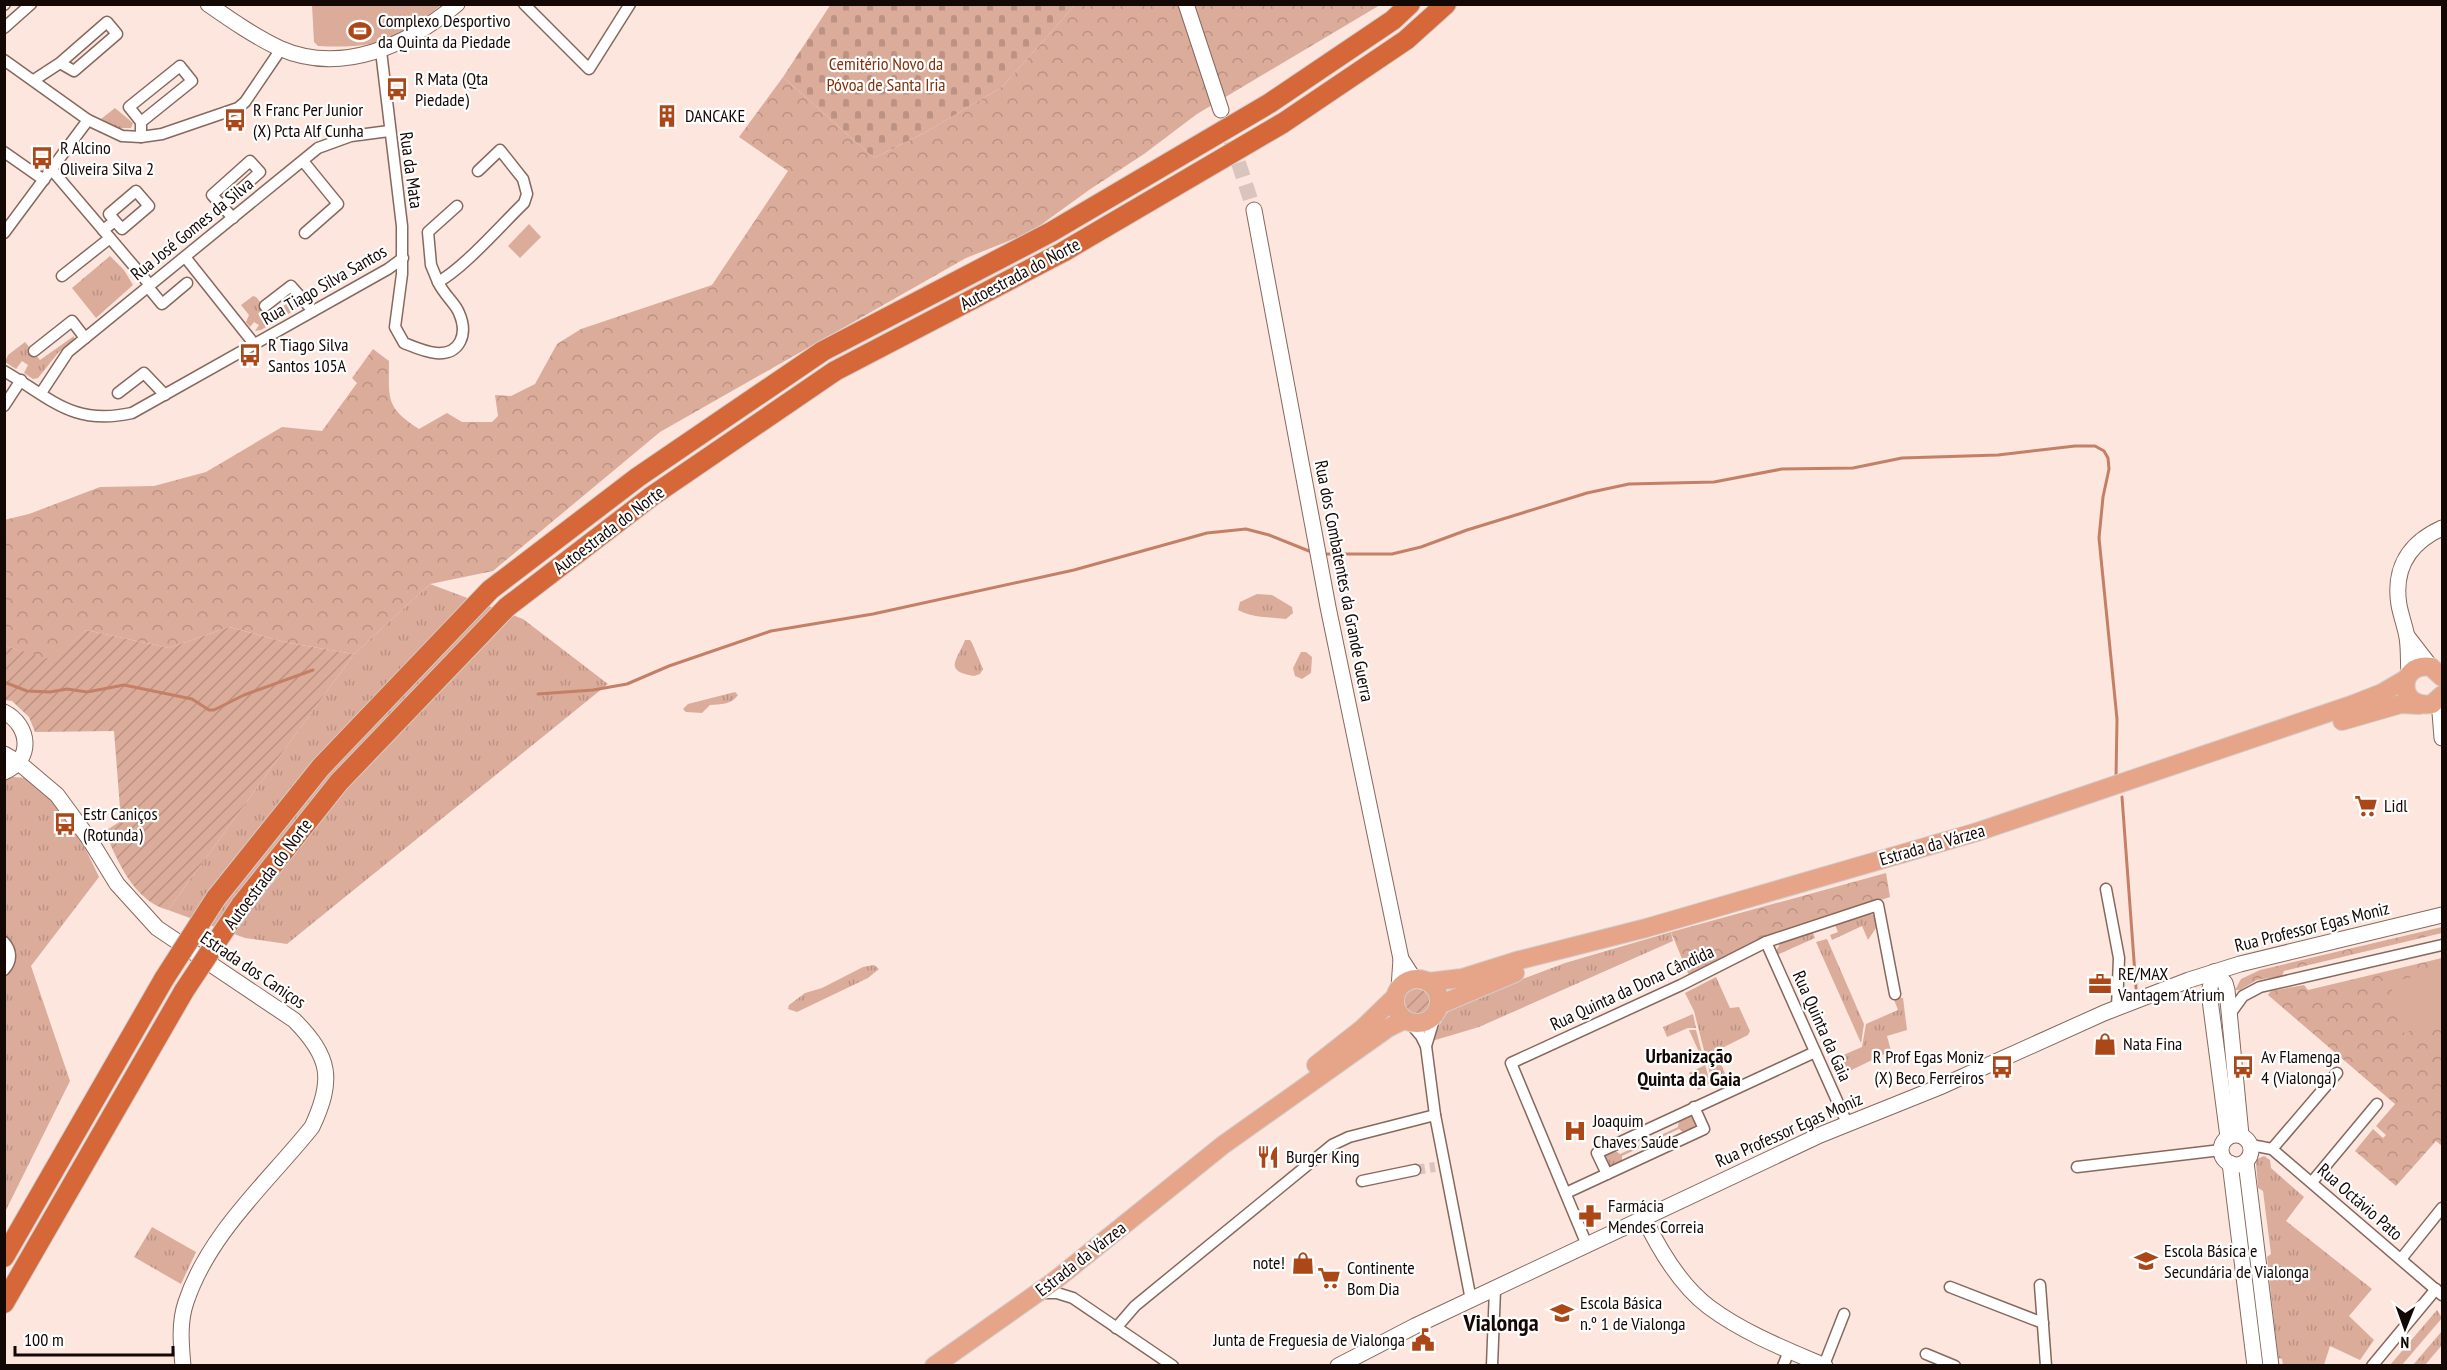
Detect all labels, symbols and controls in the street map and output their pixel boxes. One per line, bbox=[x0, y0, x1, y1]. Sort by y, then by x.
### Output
place label: Complexo Desportivo da Quinta da Piedade bbox=[378, 9, 511, 53]
sports icon: Complexo Desportivo da Quinta da Piedade bbox=[347, 18, 373, 44]
park label: Cemitério Novo da Póvoa de Santa Iria bbox=[826, 52, 946, 96]
place label: R Mata (Qta Piedade) bbox=[415, 67, 488, 111]
bus stop icon: R Mata (Qta Piedade) bbox=[384, 76, 410, 102]
place label: R Franc Per Junior (X) Pcta Alf Cunha bbox=[253, 98, 364, 142]
building icon: DANCAKE bbox=[654, 103, 680, 129]
place label: DANCAKE bbox=[685, 104, 745, 127]
bus stop icon: R Franc Per Junior (X) Pcta Alf Cunha bbox=[222, 107, 248, 133]
street label: Rua da Mata bbox=[395, 130, 428, 210]
place label: R Alcino Oliveira Silva 2 bbox=[60, 136, 154, 180]
bus stop icon: R Alcino Oliveira Silva 2 bbox=[29, 145, 55, 171]
street label: Rua José Gomes da Silva bbox=[126, 172, 258, 285]
street label: Autoestrada do Norte bbox=[956, 232, 1084, 315]
street label: Rua Tiago Silva Santos bbox=[257, 239, 390, 330]
place label: R Tiago Silva Santos 105A bbox=[268, 333, 349, 377]
bus stop icon: R Tiago Silva Santos 105A bbox=[237, 342, 263, 368]
street label: Rua dos Combatentes da Grande Guerra bbox=[1310, 458, 1379, 704]
street label: Autoestrada do Norte bbox=[549, 480, 669, 579]
supermarket icon: Lidl bbox=[2353, 793, 2379, 819]
place label: Lidl bbox=[2384, 794, 2408, 817]
place label: Estr Caniços (Rotunda) bbox=[83, 802, 157, 846]
bus stop icon: Estr Caniços (Rotunda) bbox=[52, 811, 78, 837]
street label: Autoestrada do Norte bbox=[218, 814, 317, 934]
street label: Estrada da Várzea bbox=[1876, 818, 1987, 871]
street label: Rua Professor Egas Moniz bbox=[2232, 896, 2391, 957]
street label: Estrada dos Caniços bbox=[196, 926, 310, 1013]
street label: Rua Quinta da Dona Cândida bbox=[1546, 940, 1717, 1036]
place label: RE/MAX Vantagem Atrium bbox=[2117, 962, 2225, 1006]
street label: Rua Quinta da Gaia bbox=[1788, 967, 1857, 1085]
office icon: RE/MAX Vantagem Atrium bbox=[2087, 971, 2113, 997]
shop icon: Nata Fina bbox=[2092, 1031, 2118, 1057]
place label: Nata Fina bbox=[2123, 1032, 2182, 1055]
district label: Urbanização Quinta da Gaia bbox=[1637, 1043, 1741, 1092]
place label: R Prof Egas Moniz (X) Beco Ferreiros bbox=[1873, 1045, 1984, 1089]
place label: Av Flamenga 4 (Vialonga) bbox=[2261, 1045, 2340, 1089]
bus stop icon: R Prof Egas Moniz (X) Beco Ferreiros bbox=[1989, 1054, 2015, 1080]
bus stop icon: Av Flamenga 4 (Vialonga) bbox=[2230, 1054, 2256, 1080]
street label: Rua Professor Egas Moniz bbox=[1712, 1087, 1866, 1172]
place label: Joaquim Chaves Saúde bbox=[1592, 1109, 1679, 1153]
hospital icon: Joaquim Chaves Saúde bbox=[1562, 1118, 1588, 1144]
restaurant icon: Burger King bbox=[1255, 1144, 1281, 1170]
place label: Burger King bbox=[1286, 1145, 1360, 1168]
street label: Rua Octávio Pato bbox=[2313, 1158, 2408, 1245]
place label: Farmácia Mendes Correia bbox=[1608, 1194, 1704, 1238]
pharmacy icon: Farmácia Mendes Correia bbox=[1577, 1203, 1603, 1229]
street label: Estrada da Várzea bbox=[1031, 1216, 1131, 1301]
place label: Escola Básica e Secundária de Vialonga bbox=[2164, 1239, 2309, 1283]
school or university icon: Escola Básica e Secundária de Vialonga bbox=[2133, 1248, 2159, 1274]
shop icon: note! bbox=[1290, 1250, 1316, 1276]
place label: note! bbox=[1253, 1251, 1285, 1274]
place label: Continente Bom Dia bbox=[1347, 1256, 1415, 1300]
supermarket icon: Continente Bom Dia bbox=[1316, 1265, 1342, 1291]
place label: Escola Básica n.º 1 de Vialonga bbox=[1580, 1291, 1686, 1335]
north arrow bbox=[2375, 1298, 2435, 1358]
school or university icon: Escola Básica n.º 1 de Vialonga bbox=[1549, 1300, 1575, 1326]
district label: Vialonga bbox=[1462, 1307, 1539, 1338]
scale bar bbox=[15, 1319, 172, 1357]
public building icon: Junta de Freguesia de Vialonga bbox=[1410, 1327, 1436, 1353]
text: 100 m bbox=[24, 1328, 64, 1351]
place label: Junta de Freguesia de Vialonga bbox=[1212, 1328, 1405, 1351]
text: N bbox=[2400, 1333, 2409, 1353]

